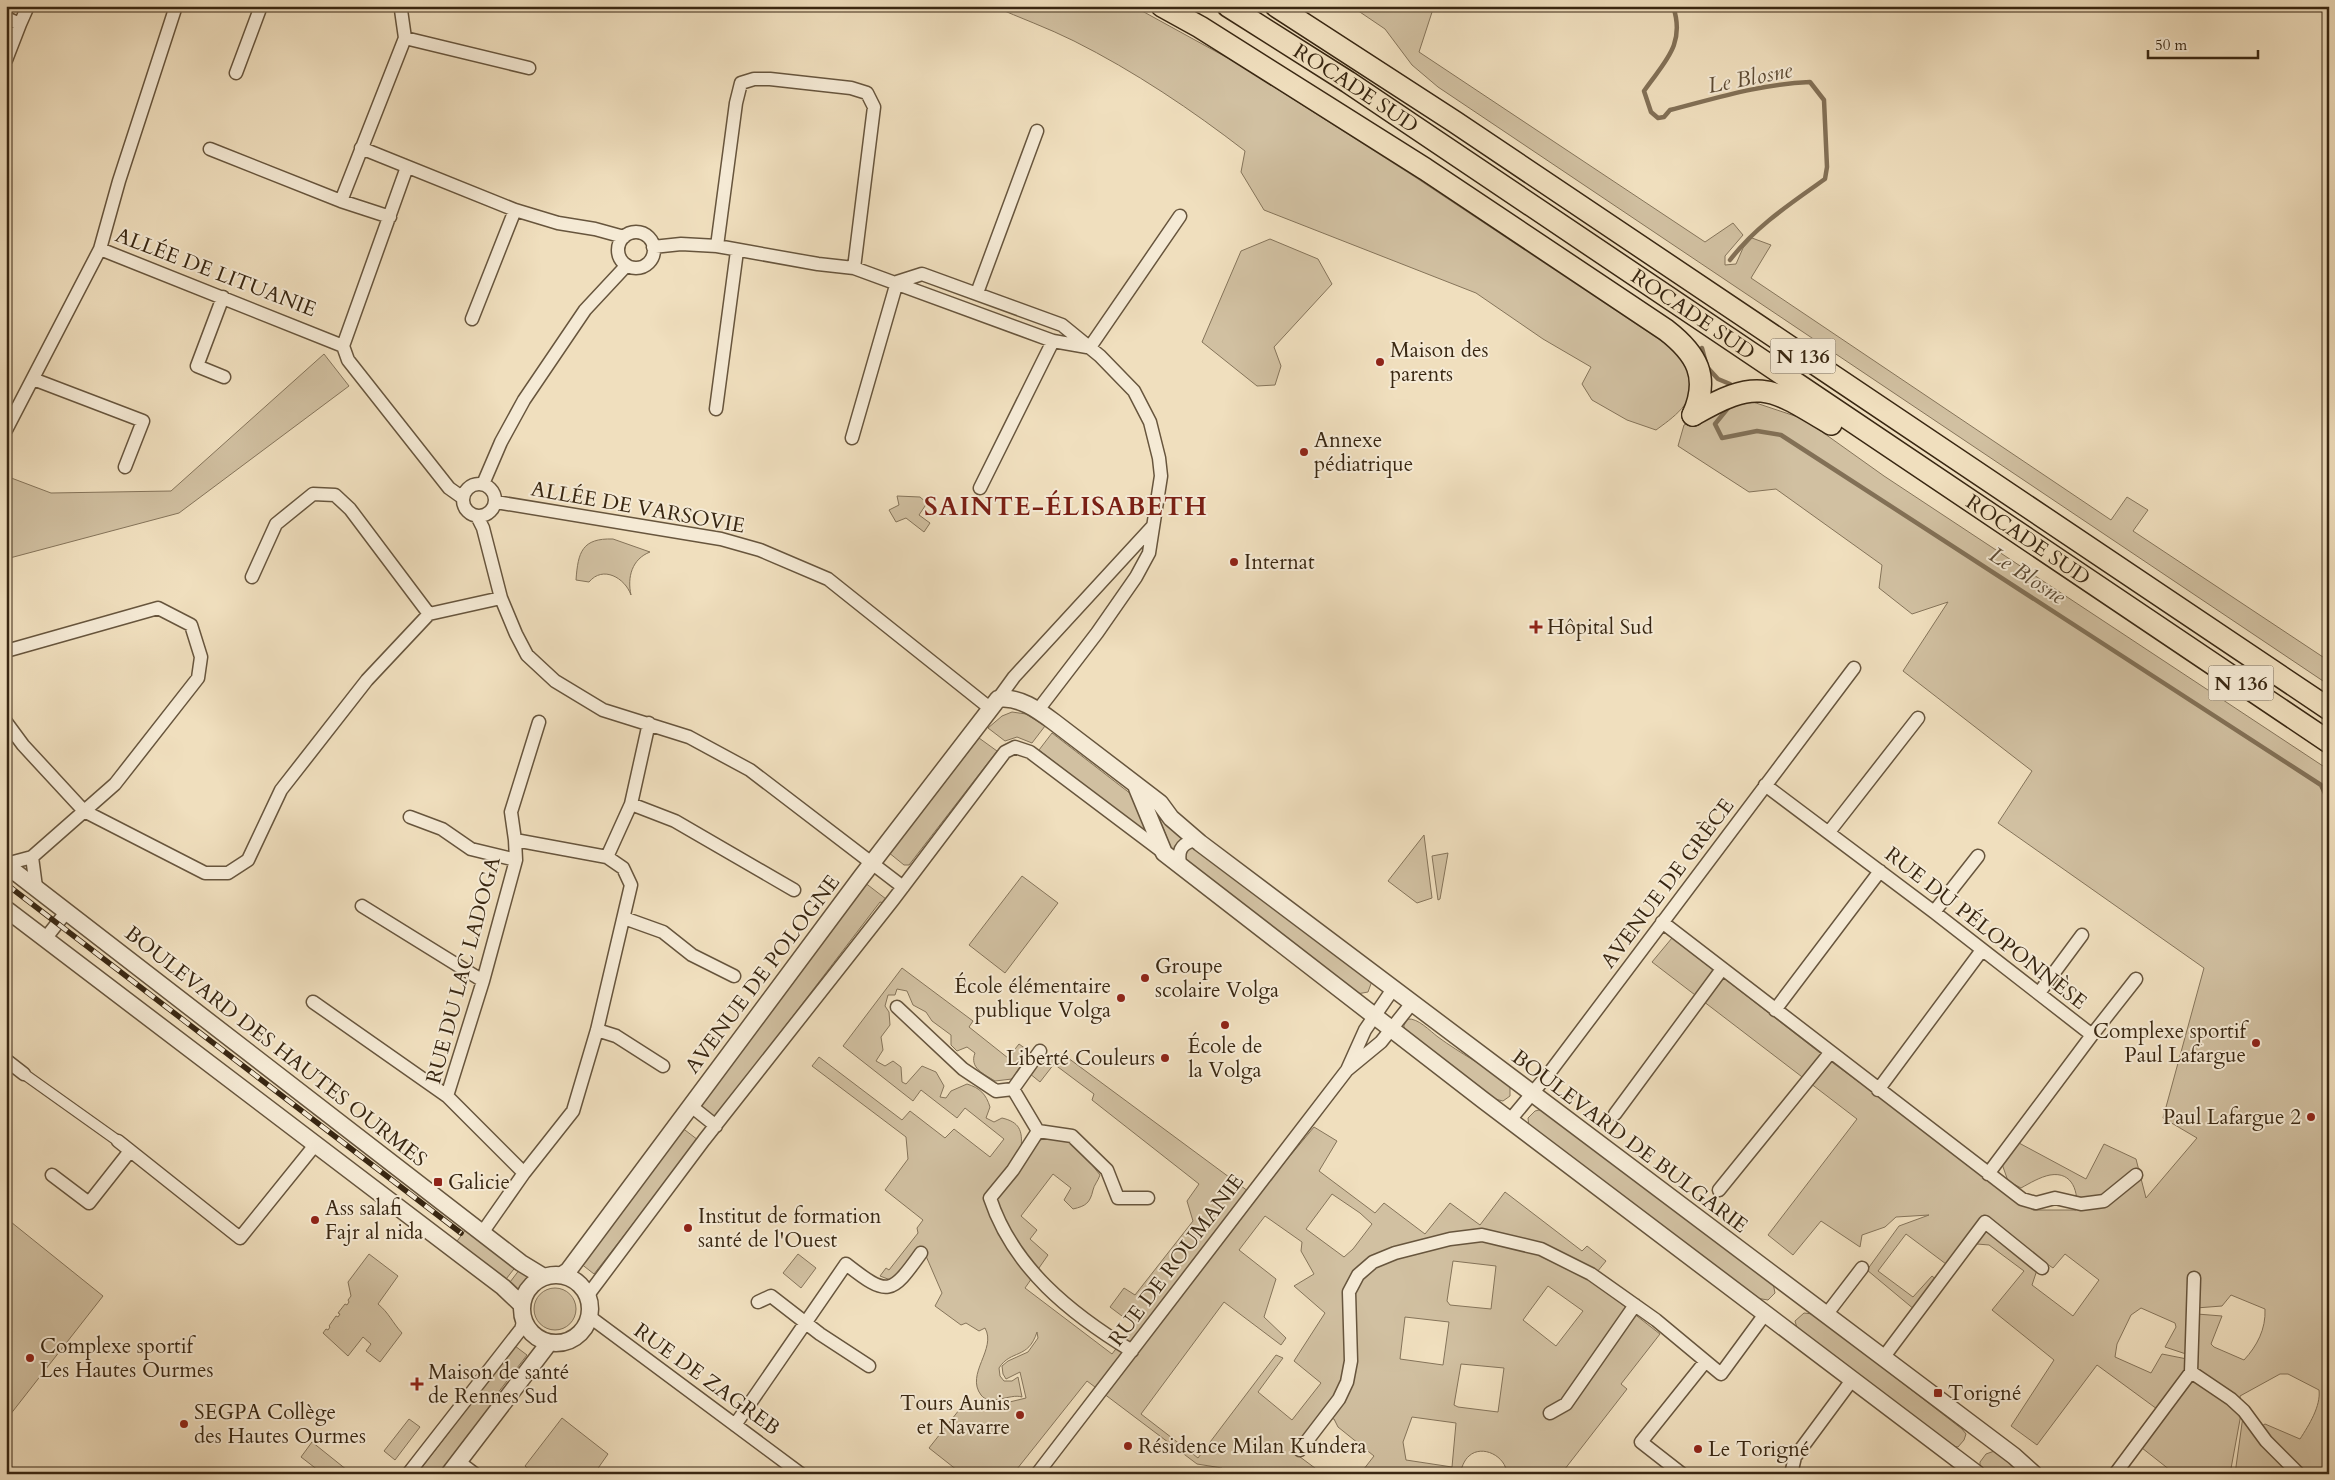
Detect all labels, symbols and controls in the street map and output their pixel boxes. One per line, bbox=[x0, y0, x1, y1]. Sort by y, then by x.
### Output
scale bar bbox=[2148, 28, 2258, 60]
text: 50 m bbox=[2155, 35, 2187, 55]
street label: ROCADE SUD bbox=[1287, 37, 1424, 140]
water label: Le Blosne bbox=[1705, 55, 1795, 101]
street label: ALLÉE DE LITUANIE bbox=[111, 221, 320, 324]
street label: ROCADE SUD bbox=[1625, 262, 1761, 367]
place label: Maison des parents bbox=[1390, 336, 1488, 389]
road number: N 136 bbox=[1770, 338, 1836, 374]
marker: Maison des parents bbox=[1374, 356, 1386, 368]
place label: Annexe pédiatrique bbox=[1314, 426, 1413, 479]
marker: Annexe pédiatrique bbox=[1298, 446, 1310, 458]
street label: ALLÉE DE VARSOVIE bbox=[529, 474, 747, 541]
street label: ROCADE SUD bbox=[1960, 488, 2096, 592]
district label: SAINTE-ÉLISABETH bbox=[924, 489, 1208, 524]
water label: Le Blosne bbox=[1983, 540, 2072, 612]
place label: Internat bbox=[1244, 548, 1315, 577]
marker: Internat bbox=[1228, 556, 1240, 568]
place label: Hôpital Sud bbox=[1547, 613, 1653, 642]
marker: Hôpital Sud bbox=[1529, 620, 1543, 634]
road number: N 136 bbox=[2208, 666, 2274, 700]
street label: AVENUE DE GRÈCE bbox=[1594, 792, 1741, 974]
street label: RUE DU PÉLOPONNÈSE bbox=[1879, 840, 2093, 1017]
street label: RUE DU LAC LADOGA bbox=[419, 853, 508, 1087]
street label: AVENUE DE POLOGNE bbox=[678, 869, 847, 1079]
street label: BOULEVARD DES HAUTES OURMES bbox=[118, 919, 433, 1174]
place label: Groupe scolaire Volga bbox=[1155, 952, 1279, 1005]
place label: École élémentaire publique Volga bbox=[954, 972, 1111, 1025]
marker: Groupe scolaire Volga bbox=[1139, 972, 1151, 984]
marker: École élémentaire publique Volga bbox=[1115, 992, 1127, 1004]
place label: Complexe sportif Paul Lafargue bbox=[2093, 1017, 2250, 1070]
marker: École de la Volga bbox=[1219, 1019, 1231, 1031]
place label: École de la Volga bbox=[1187, 1032, 1263, 1085]
marker: Complexe sportif Paul Lafargue bbox=[2250, 1037, 2262, 1049]
street label: BOULEVARD DE BULGARIE bbox=[1506, 1043, 1754, 1240]
place label: Liberté Couleurs bbox=[1006, 1044, 1155, 1073]
marker: Liberté Couleurs bbox=[1159, 1052, 1171, 1064]
place label: Paul Lafargue 2 bbox=[2163, 1103, 2301, 1132]
marker: Paul Lafargue 2 bbox=[2305, 1111, 2317, 1123]
place label: Galicie bbox=[448, 1168, 510, 1197]
street label: RUE DE ROUMANIE bbox=[1102, 1168, 1251, 1352]
marker: Galicie bbox=[432, 1176, 444, 1188]
place label: Ass salafi Fajr al nida bbox=[325, 1194, 423, 1247]
place label: Institut de formation santé de l'Ouest bbox=[698, 1202, 882, 1255]
marker: Ass salafi Fajr al nida bbox=[309, 1214, 321, 1226]
marker: Institut de formation santé de l'Ouest bbox=[682, 1222, 694, 1234]
street label: RUE DE ZAGREB bbox=[628, 1316, 786, 1442]
place label: Complexe sportif Les Hautes Ourmes bbox=[40, 1332, 214, 1385]
marker: Complexe sportif Les Hautes Ourmes bbox=[24, 1352, 36, 1364]
place label: Maison de santé de Rennes Sud bbox=[428, 1358, 569, 1411]
marker: Maison de santé de Rennes Sud bbox=[410, 1377, 424, 1391]
place label: Torigné bbox=[1948, 1379, 2022, 1408]
marker: Torigné bbox=[1932, 1387, 1944, 1399]
place label: Tours Aunis et Navarre bbox=[900, 1389, 1010, 1442]
place label: SEGPA Collège des Hautes Ourmes bbox=[194, 1398, 366, 1451]
marker: Tours Aunis et Navarre bbox=[1014, 1409, 1026, 1421]
marker: SEGPA Collège des Hautes Ourmes bbox=[178, 1418, 190, 1430]
place label: Résidence Milan Kundera bbox=[1138, 1432, 1367, 1461]
place label: Le Torigné bbox=[1708, 1435, 1809, 1464]
marker: Résidence Milan Kundera bbox=[1122, 1440, 1134, 1452]
marker: Le Torigné bbox=[1692, 1443, 1704, 1455]

